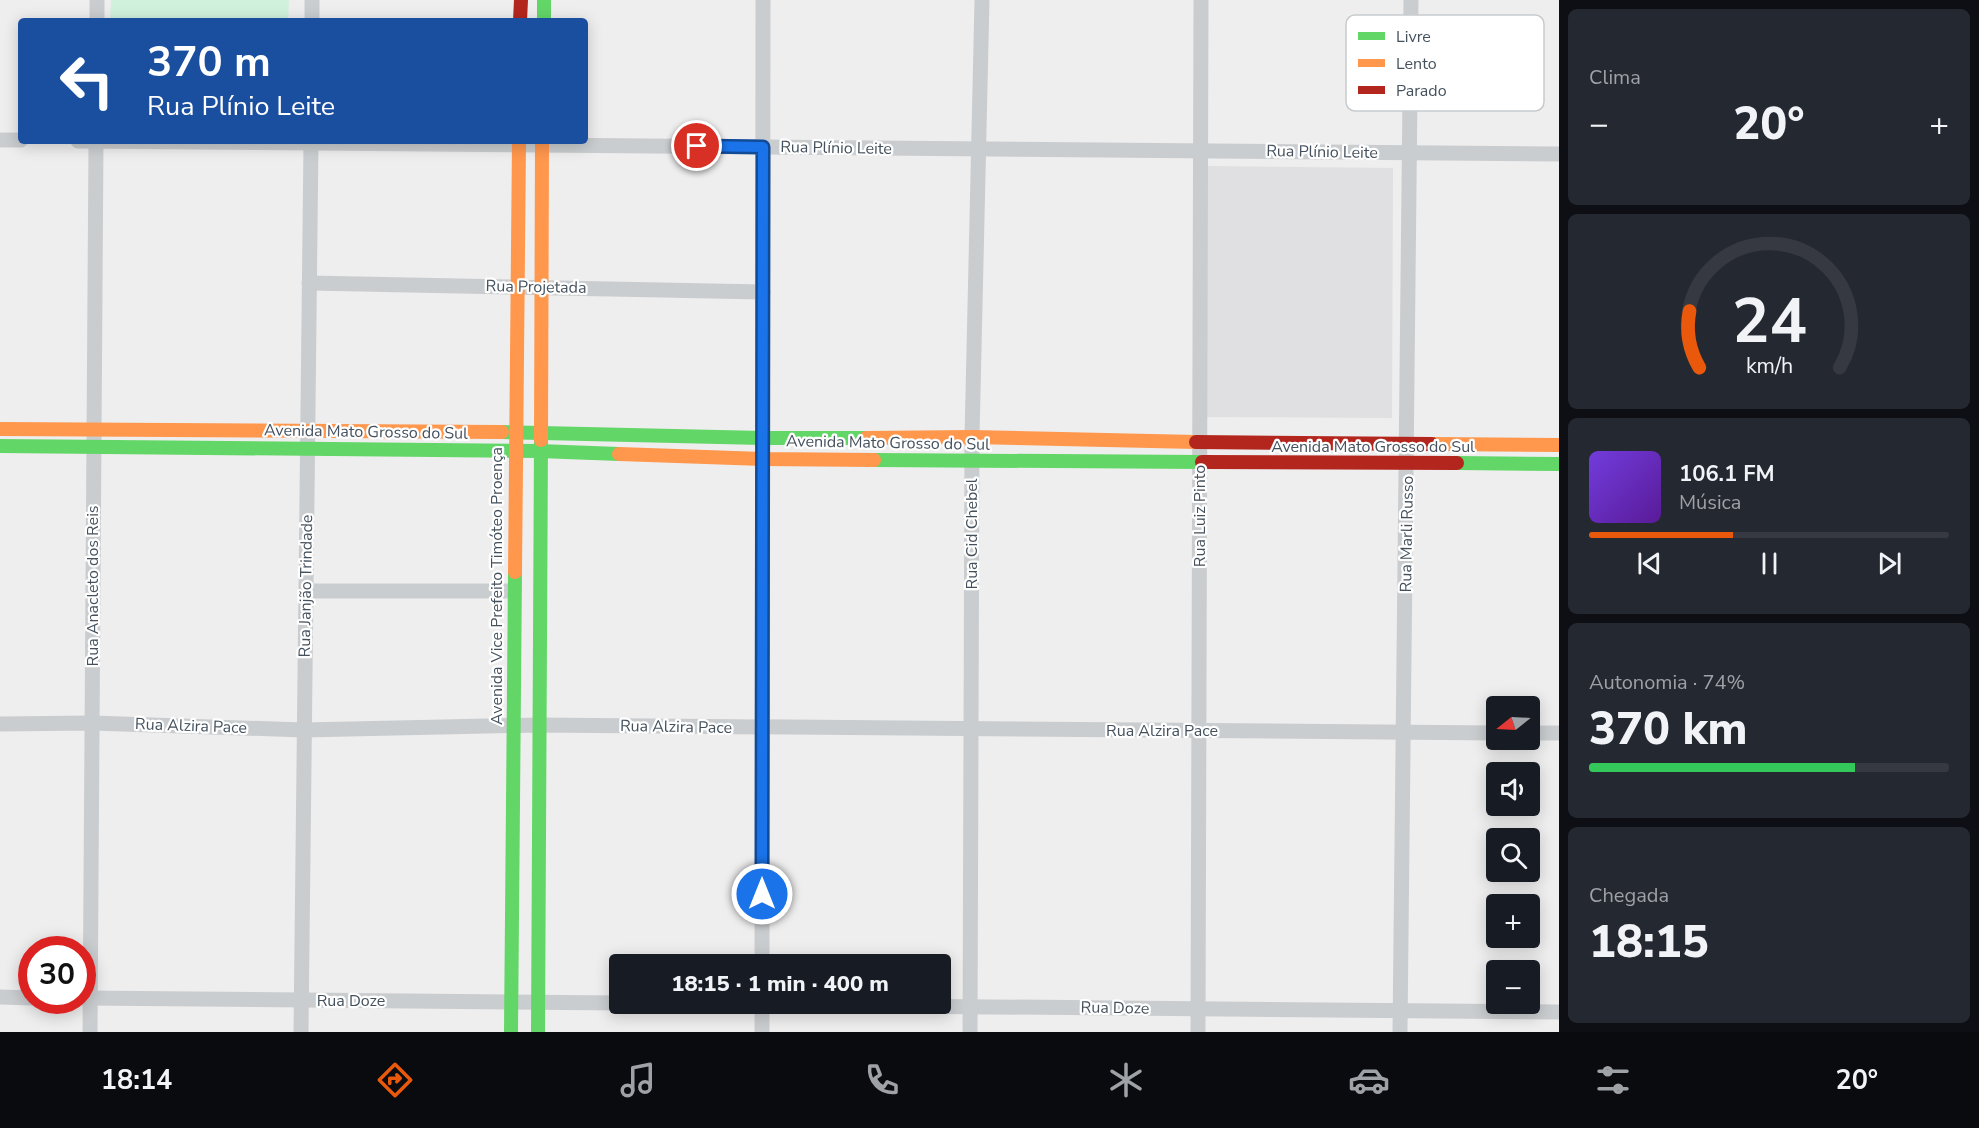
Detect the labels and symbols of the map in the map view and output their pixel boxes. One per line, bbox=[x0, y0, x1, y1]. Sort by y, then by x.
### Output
legend bbox=[1346, 15, 1544, 111]
text: Livre bbox=[1396, 26, 1431, 48]
text: Lento bbox=[1396, 53, 1437, 75]
text: Parado bbox=[1396, 80, 1447, 102]
pin bbox=[671, 120, 722, 171]
street label: Rua Plínio Leite bbox=[780, 136, 892, 160]
street label: Rua Plínio Leite bbox=[1266, 140, 1378, 164]
street label: Rua Projetada bbox=[485, 275, 587, 299]
street label: Avenida Mato Grosso do Sul bbox=[264, 419, 468, 445]
street label: Avenida Mato Grosso do Sul bbox=[786, 430, 990, 456]
street label: Avenida Mato Grosso do Sul bbox=[1271, 436, 1475, 458]
street label: Avenida Vice Prefeito Timóteo Proença bbox=[486, 447, 508, 725]
street label: Rua Luiz Pinto bbox=[1189, 465, 1211, 567]
street label: Rua Marli Russo bbox=[1395, 475, 1419, 593]
street label: Rua Cid Chebel bbox=[961, 478, 983, 590]
street label: Rua Anacleto dos Reis bbox=[82, 505, 104, 667]
street label: Rua Janjão Trindade bbox=[294, 514, 318, 658]
north arrow bbox=[1486, 696, 1540, 750]
street label: Rua Alzira Pace bbox=[135, 713, 247, 739]
street label: Rua Alzira Pace bbox=[620, 715, 732, 739]
street label: Rua Alzira Pace bbox=[1106, 720, 1218, 742]
position arrow bbox=[730, 862, 794, 926]
speed limit sign: 30 bbox=[18, 936, 96, 1014]
street label: Rua Doze bbox=[317, 990, 385, 1012]
street label: Rua Doze bbox=[1080, 996, 1150, 1020]

